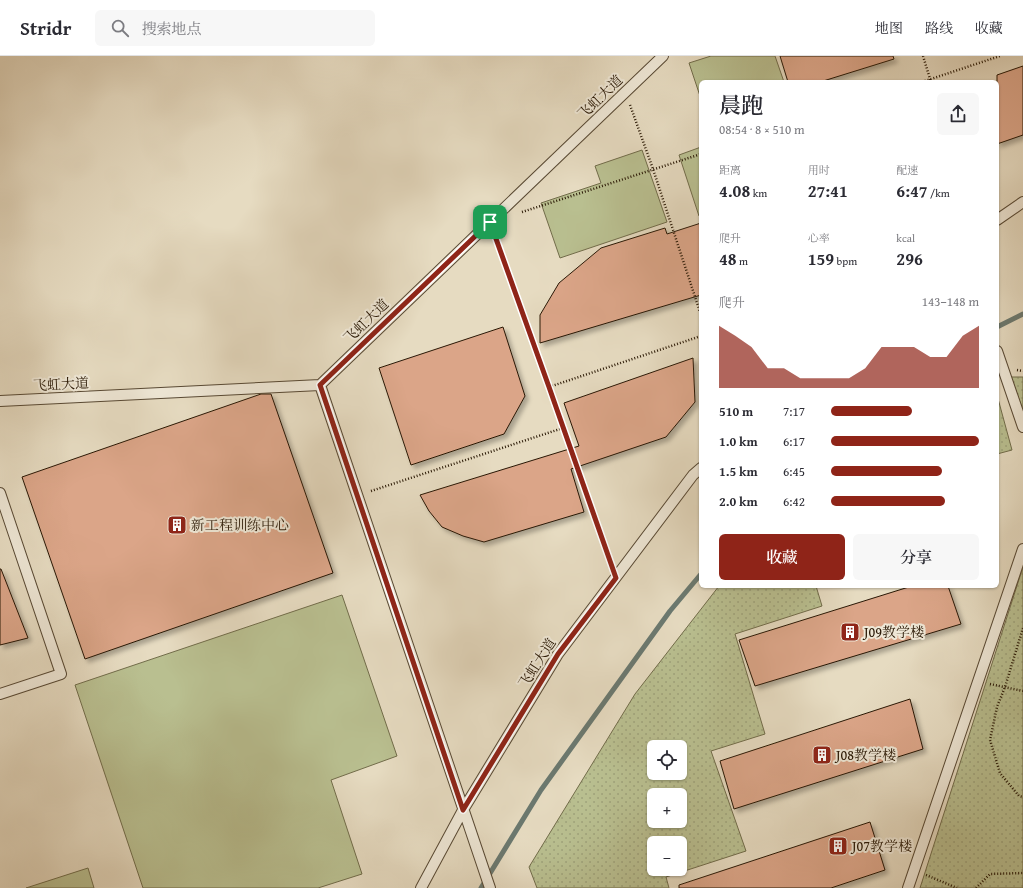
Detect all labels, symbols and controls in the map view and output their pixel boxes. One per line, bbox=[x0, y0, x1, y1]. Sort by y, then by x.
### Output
search box bbox=[95, 10, 375, 46]
text: Stridr bbox=[20, 14, 71, 42]
icon: search bbox=[109, 17, 131, 39]
text: 搜索地点 bbox=[141, 18, 201, 39]
text: 地图 bbox=[875, 18, 903, 38]
text: 路线 bbox=[925, 18, 953, 38]
text: 收藏 bbox=[975, 18, 1003, 38]
street label: 飞虹大道 bbox=[573, 70, 627, 124]
text: 晨跑 bbox=[719, 89, 763, 121]
button: share bbox=[937, 93, 979, 135]
text: 08:54 · 8 × 510 m bbox=[719, 120, 805, 139]
text: 距离 bbox=[719, 162, 741, 178]
text: 用时 bbox=[808, 162, 830, 178]
text: 配速 bbox=[896, 162, 918, 178]
text: 4.08 bbox=[719, 178, 750, 203]
text: 27:41 bbox=[808, 178, 848, 203]
text: 6:47 bbox=[896, 178, 928, 203]
text: km bbox=[750, 185, 767, 201]
text: /km bbox=[928, 185, 950, 201]
pin bbox=[473, 205, 507, 239]
icon: arrive bbox=[479, 211, 501, 233]
text: 爬升 bbox=[719, 230, 741, 246]
text: 心率 bbox=[808, 230, 830, 246]
text: kcal bbox=[896, 230, 915, 246]
text: 48 bbox=[719, 246, 737, 271]
text: 159 bbox=[808, 246, 834, 271]
text: 296 bbox=[896, 246, 923, 271]
text: m bbox=[737, 253, 748, 269]
text: bpm bbox=[834, 253, 857, 269]
text: 143–148 m bbox=[922, 292, 979, 311]
text: 爬升 bbox=[719, 293, 745, 312]
street label: 飞虹大道 bbox=[339, 294, 393, 348]
street label: 飞虹大道 bbox=[33, 373, 89, 395]
text: 510 m bbox=[719, 402, 753, 421]
text: 7:17 bbox=[783, 402, 805, 421]
text: 1.0 km bbox=[719, 432, 758, 451]
text: 6:17 bbox=[783, 432, 805, 451]
text: 1.5 km bbox=[719, 462, 758, 481]
text: 6:45 bbox=[783, 462, 805, 481]
text: 2.0 km bbox=[719, 492, 758, 511]
text: 6:42 bbox=[783, 492, 805, 511]
building icon: 新工程训练中心 bbox=[166, 514, 188, 536]
place label: 新工程训练中心 bbox=[191, 515, 289, 535]
button: 收藏 bbox=[719, 534, 845, 580]
button: 分享 bbox=[853, 534, 979, 580]
building icon: J09教学楼 bbox=[839, 621, 861, 643]
place label: J09教学楼 bbox=[862, 622, 924, 642]
street label: 飞虹大道 bbox=[513, 634, 561, 692]
map controls bbox=[647, 740, 687, 876]
button: locate bbox=[647, 740, 687, 780]
building icon: J08教学楼 bbox=[811, 744, 833, 766]
place label: J08教学楼 bbox=[834, 745, 896, 765]
button: + bbox=[647, 788, 687, 828]
building icon: J07教学楼 bbox=[827, 835, 849, 857]
button: − bbox=[647, 836, 687, 876]
place label: J07教学楼 bbox=[850, 836, 912, 856]

